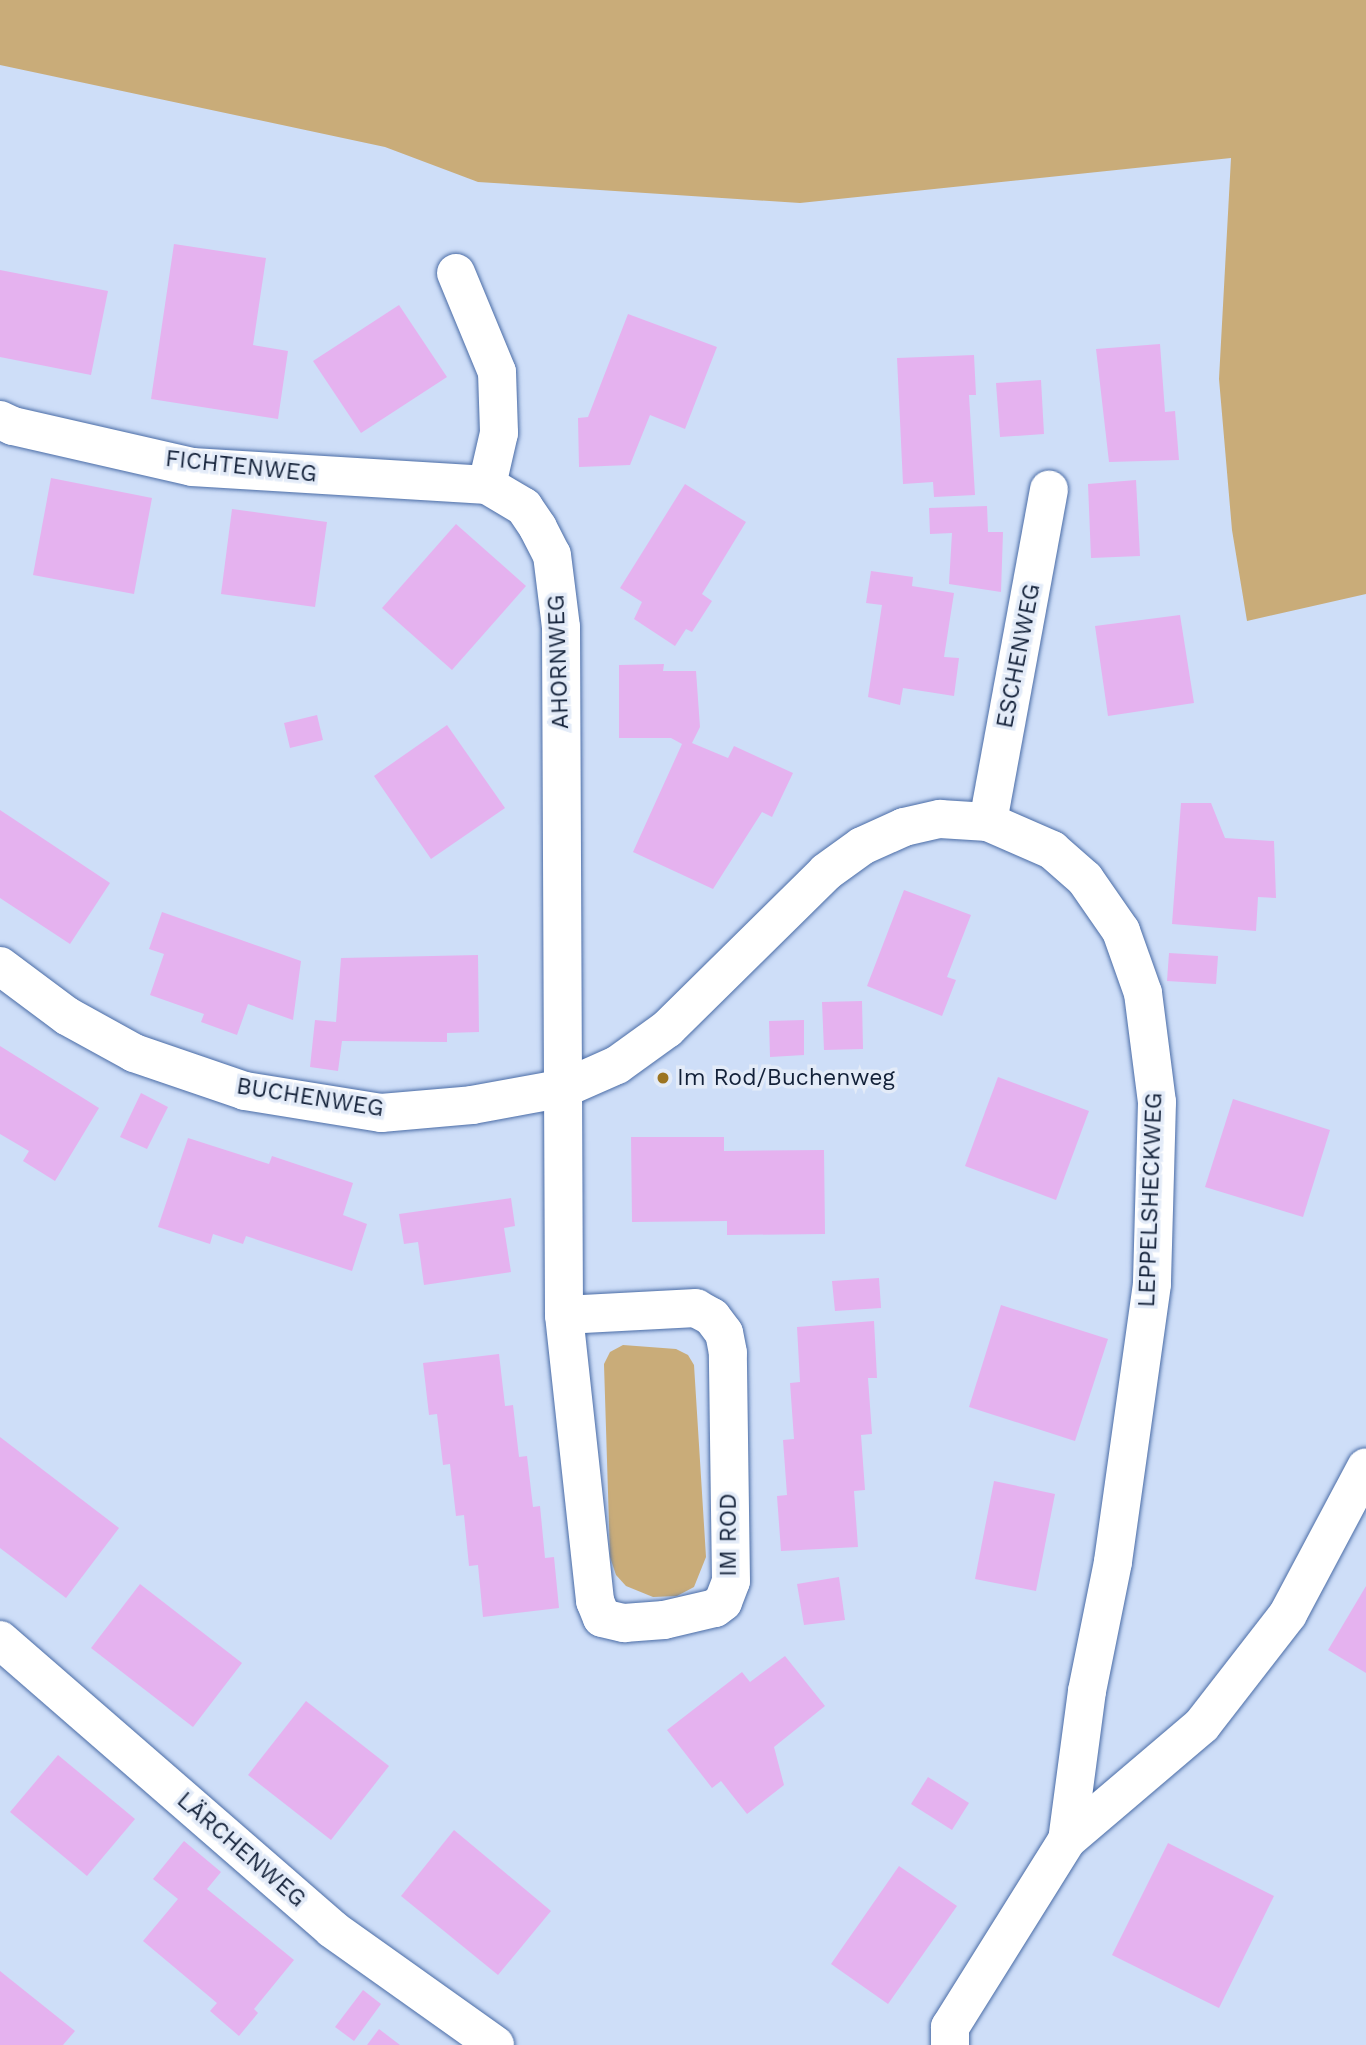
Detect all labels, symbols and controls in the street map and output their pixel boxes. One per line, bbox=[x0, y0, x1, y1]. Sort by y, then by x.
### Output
street label: FICHTENWEG bbox=[164, 445, 318, 489]
street label: ESCHENWEG bbox=[991, 581, 1047, 731]
street label: AHORNWEG bbox=[543, 594, 575, 730]
place label: Im Rod/Buchenweg bbox=[677, 1064, 895, 1092]
marker: Im Rod/Buchenweg bbox=[655, 1070, 671, 1086]
street label: BUCHENWEG bbox=[234, 1073, 386, 1123]
street label: LEPPELSHECKWEG bbox=[1133, 1092, 1169, 1308]
street label: IM ROD bbox=[715, 1493, 743, 1577]
street label: LÄRCHENWEG bbox=[171, 1787, 311, 1913]

